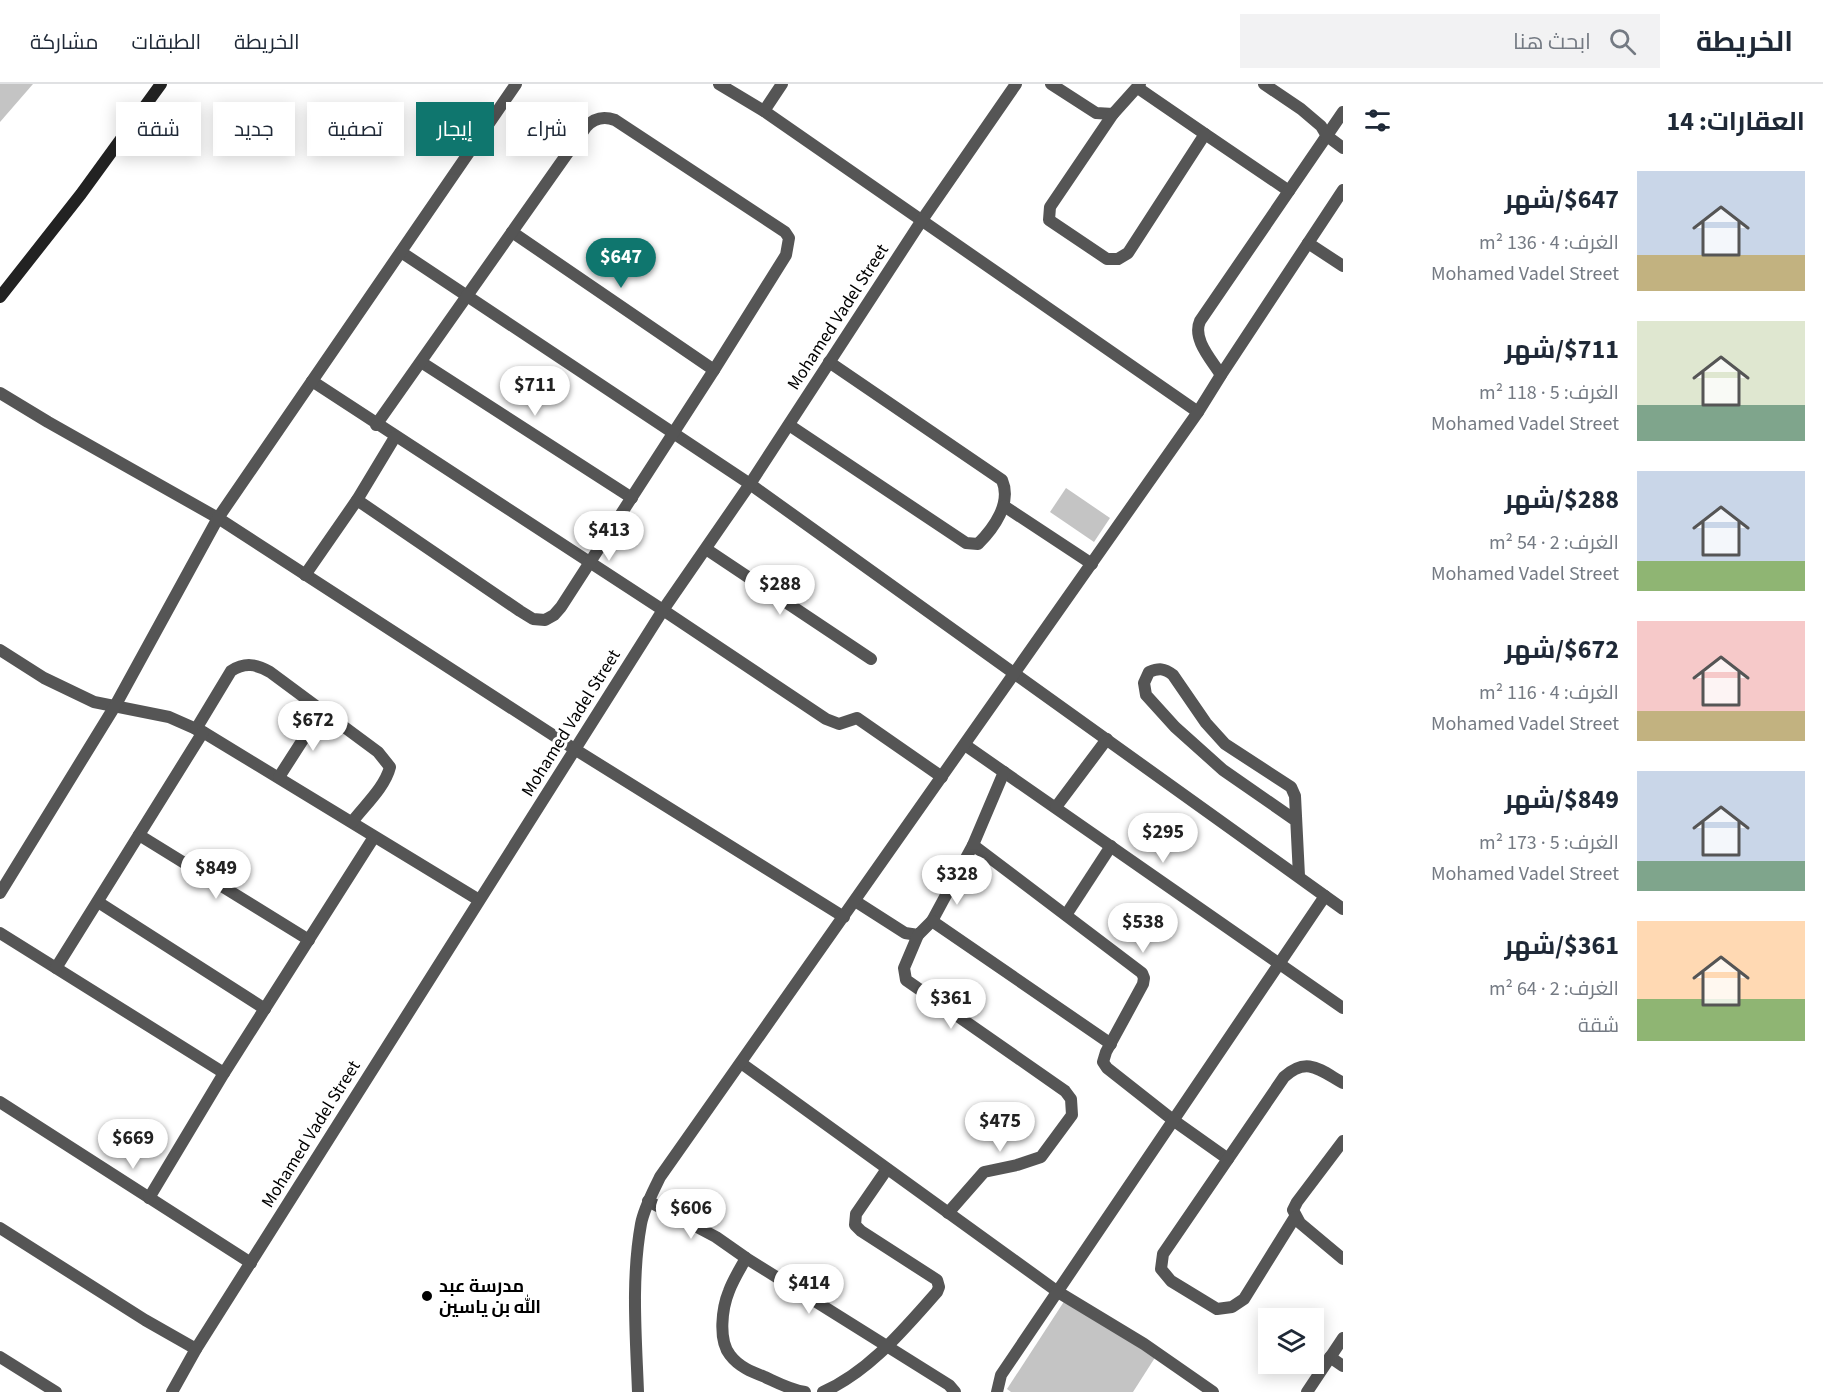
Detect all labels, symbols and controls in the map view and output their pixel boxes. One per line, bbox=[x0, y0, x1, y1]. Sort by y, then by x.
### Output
search box bbox=[1240, 14, 1660, 68]
text: الخريطة bbox=[1696, 22, 1793, 62]
icon: search bbox=[1606, 25, 1639, 58]
text: ابحث هنا bbox=[1513, 26, 1591, 58]
text: مشاركة bbox=[30, 27, 99, 57]
text: الطبقات bbox=[132, 27, 201, 57]
text: الخريطة bbox=[234, 27, 300, 57]
chip: شقة bbox=[116, 102, 201, 156]
chip: جديد bbox=[213, 102, 295, 156]
chip: تصفية bbox=[307, 102, 404, 156]
chip: إيجار bbox=[416, 102, 494, 156]
chip: شراء bbox=[506, 102, 588, 156]
text: العقارات: 14 bbox=[1666, 103, 1805, 140]
icon: filters bbox=[1361, 104, 1394, 137]
text: $647/شهر bbox=[1504, 181, 1619, 218]
icon: home bbox=[1685, 195, 1757, 267]
text: الغرف: 4 · 136 m² bbox=[1479, 229, 1619, 257]
pin: $647 bbox=[585, 238, 657, 289]
street label: Mohamed Vadel Street bbox=[781, 239, 895, 395]
text: $647 bbox=[600, 243, 642, 271]
text: Mohamed Vadel Street bbox=[1431, 260, 1619, 288]
text: $711/شهر bbox=[1504, 331, 1619, 368]
icon: home bbox=[1685, 345, 1757, 417]
pin: $711 bbox=[499, 366, 571, 417]
text: $711 bbox=[514, 371, 556, 399]
text: الغرف: 5 · 118 m² bbox=[1479, 379, 1619, 407]
text: Mohamed Vadel Street bbox=[1431, 410, 1619, 438]
text: $288/شهر bbox=[1504, 481, 1619, 518]
icon: home bbox=[1685, 495, 1757, 567]
pin: $413 bbox=[573, 511, 645, 562]
text: $413 bbox=[588, 516, 630, 544]
text: الغرف: 2 · 54 m² bbox=[1489, 529, 1619, 557]
text: Mohamed Vadel Street bbox=[1431, 560, 1619, 588]
pin: $288 bbox=[744, 565, 816, 616]
text: $288 bbox=[759, 570, 801, 598]
text: $672/شهر bbox=[1504, 631, 1619, 668]
street label: Mohamed Vadel Street bbox=[516, 645, 626, 801]
icon: home bbox=[1685, 645, 1757, 717]
text: الغرف: 4 · 116 m² bbox=[1479, 679, 1619, 707]
pin: $672 bbox=[277, 701, 349, 752]
text: $672 bbox=[292, 706, 334, 734]
text: Mohamed Vadel Street bbox=[1431, 710, 1619, 738]
text: $849/شهر bbox=[1504, 781, 1619, 818]
icon: home bbox=[1685, 795, 1757, 867]
pin: $295 bbox=[1127, 813, 1199, 864]
text: $295 bbox=[1142, 818, 1184, 846]
text: الغرف: 5 · 173 m² bbox=[1479, 829, 1619, 857]
pin: $849 bbox=[180, 849, 252, 900]
text: $849 bbox=[195, 854, 237, 882]
pin: $328 bbox=[921, 855, 993, 906]
text: $328 bbox=[936, 860, 978, 888]
text: Mohamed Vadel Street bbox=[1431, 860, 1619, 888]
pin: $538 bbox=[1107, 903, 1179, 954]
text: $538 bbox=[1122, 908, 1164, 936]
text: $361/شهر bbox=[1504, 927, 1619, 964]
icon: home bbox=[1685, 945, 1757, 1017]
text: الغرف: 2 · 64 m² bbox=[1489, 975, 1619, 1003]
pin: $361 bbox=[915, 979, 987, 1030]
text: $361 bbox=[930, 984, 972, 1012]
text: شقة bbox=[1578, 1012, 1619, 1040]
street label: Mohamed Vadel Street bbox=[256, 1056, 366, 1212]
pin: $475 bbox=[964, 1102, 1036, 1153]
text: $475 bbox=[979, 1107, 1021, 1135]
pin: $669 bbox=[97, 1119, 169, 1170]
text: $669 bbox=[112, 1124, 154, 1152]
pin: $606 bbox=[655, 1189, 727, 1240]
text: $606 bbox=[670, 1194, 712, 1222]
pin: $414 bbox=[773, 1264, 845, 1315]
text: $414 bbox=[788, 1269, 830, 1297]
place label: مدرسة عبد الله بن ياسين bbox=[439, 1274, 541, 1320]
marker: مدرسة عبد الله بن ياسين bbox=[420, 1289, 434, 1303]
map controls bbox=[1258, 1308, 1324, 1374]
button: layers bbox=[1258, 1308, 1324, 1374]

